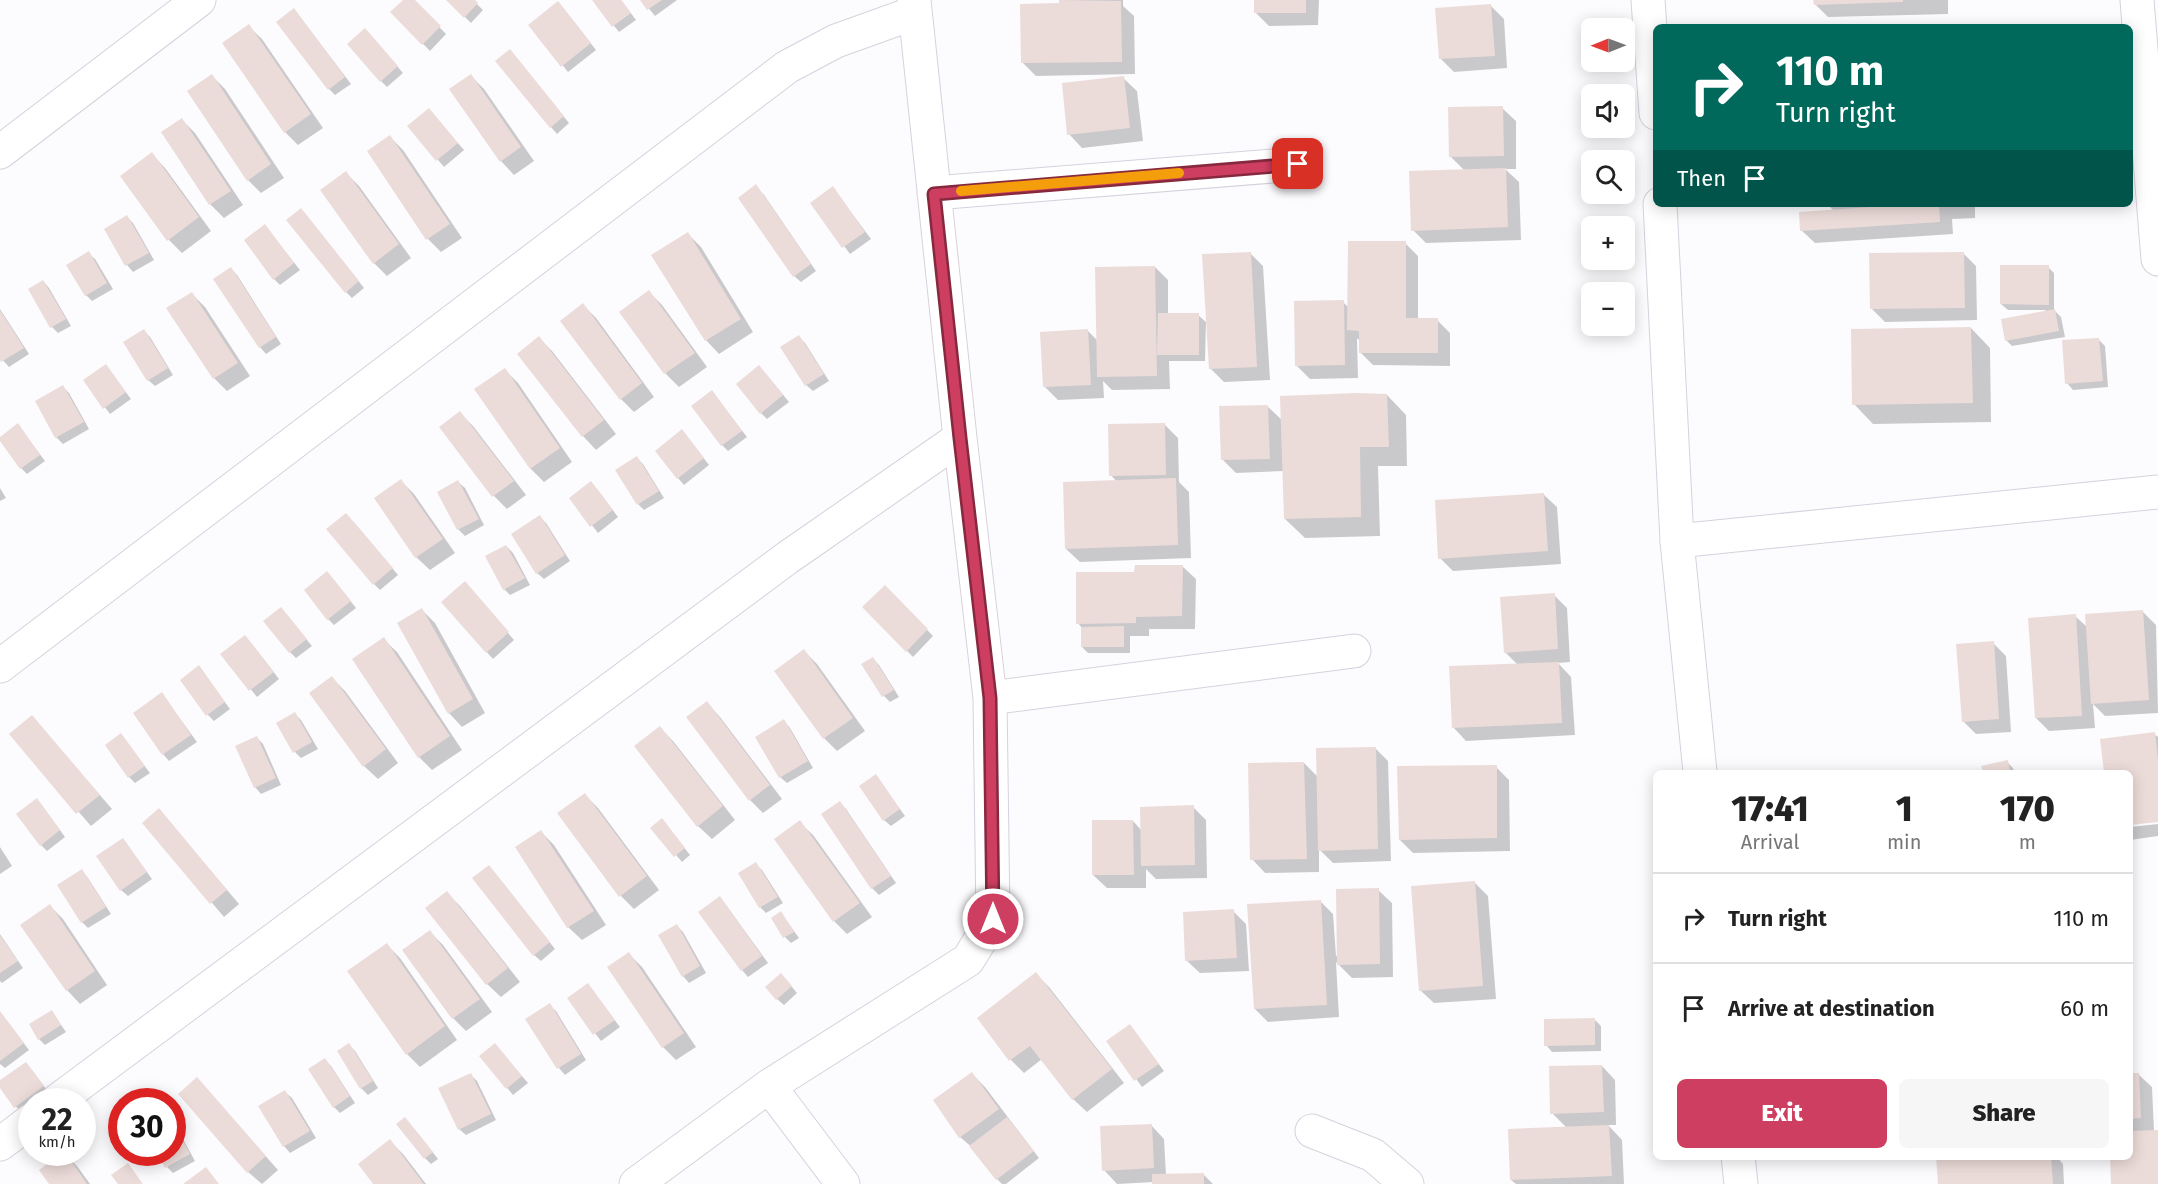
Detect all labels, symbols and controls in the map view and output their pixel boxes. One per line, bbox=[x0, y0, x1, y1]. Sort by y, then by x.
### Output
north arrow bbox=[1581, 18, 1635, 72]
map controls bbox=[1581, 18, 1635, 336]
text: 110 m bbox=[1776, 46, 1884, 96]
icon: right bbox=[1677, 48, 1755, 126]
button: sound bbox=[1581, 84, 1635, 138]
text: Turn right bbox=[1776, 97, 1896, 129]
pin bbox=[1272, 138, 1323, 189]
icon: arrive bbox=[1281, 147, 1314, 180]
button: search bbox=[1581, 150, 1635, 204]
icon: arrive bbox=[1738, 162, 1771, 195]
text: Then bbox=[1677, 165, 1726, 192]
button: + bbox=[1581, 216, 1635, 270]
button: − bbox=[1581, 282, 1635, 336]
text: 17:41 bbox=[1731, 787, 1809, 831]
text: 1 bbox=[1896, 787, 1913, 831]
text: 170 bbox=[2000, 787, 2055, 831]
text: Arrival bbox=[1741, 830, 1799, 854]
text: min bbox=[1887, 830, 1921, 854]
text: m bbox=[2019, 830, 2036, 854]
position arrow bbox=[961, 887, 1025, 951]
icon: right bbox=[1677, 902, 1710, 935]
text: Turn right bbox=[1728, 905, 1827, 932]
text: 110 m bbox=[2053, 905, 2109, 932]
icon: arrive bbox=[1677, 992, 1710, 1025]
text: Arrive at destination bbox=[1728, 995, 1935, 1022]
text: 60 m bbox=[2060, 995, 2109, 1022]
button: Exit bbox=[1677, 1079, 1887, 1148]
button: Share bbox=[1899, 1079, 2109, 1148]
speed limit sign: 30 bbox=[108, 1088, 186, 1166]
text: 22 bbox=[41, 1102, 73, 1138]
text: km/h bbox=[38, 1133, 76, 1151]

